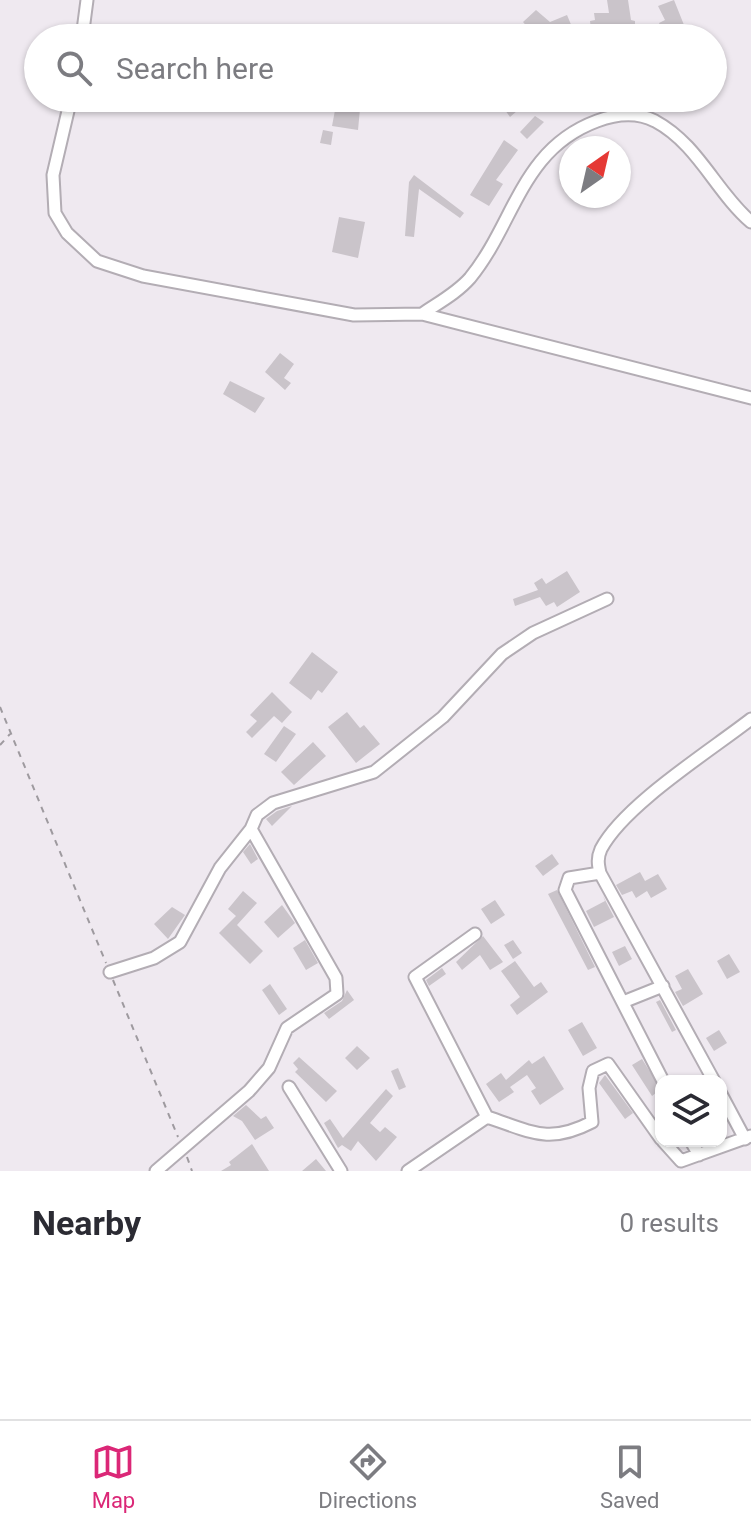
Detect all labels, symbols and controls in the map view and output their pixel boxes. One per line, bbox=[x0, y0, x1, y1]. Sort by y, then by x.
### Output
search box bbox=[24, 24, 727, 112]
icon: search bbox=[52, 46, 96, 90]
text: Search here bbox=[116, 51, 274, 86]
north arrow bbox=[559, 136, 631, 208]
map controls bbox=[655, 1075, 727, 1147]
button: layers bbox=[655, 1075, 727, 1147]
text: Nearby bbox=[32, 1203, 141, 1243]
text: 0 results bbox=[620, 1208, 719, 1238]
tab: Map bbox=[91, 1440, 135, 1513]
tab: Directions bbox=[318, 1440, 417, 1513]
tab: Saved bbox=[600, 1440, 660, 1513]

